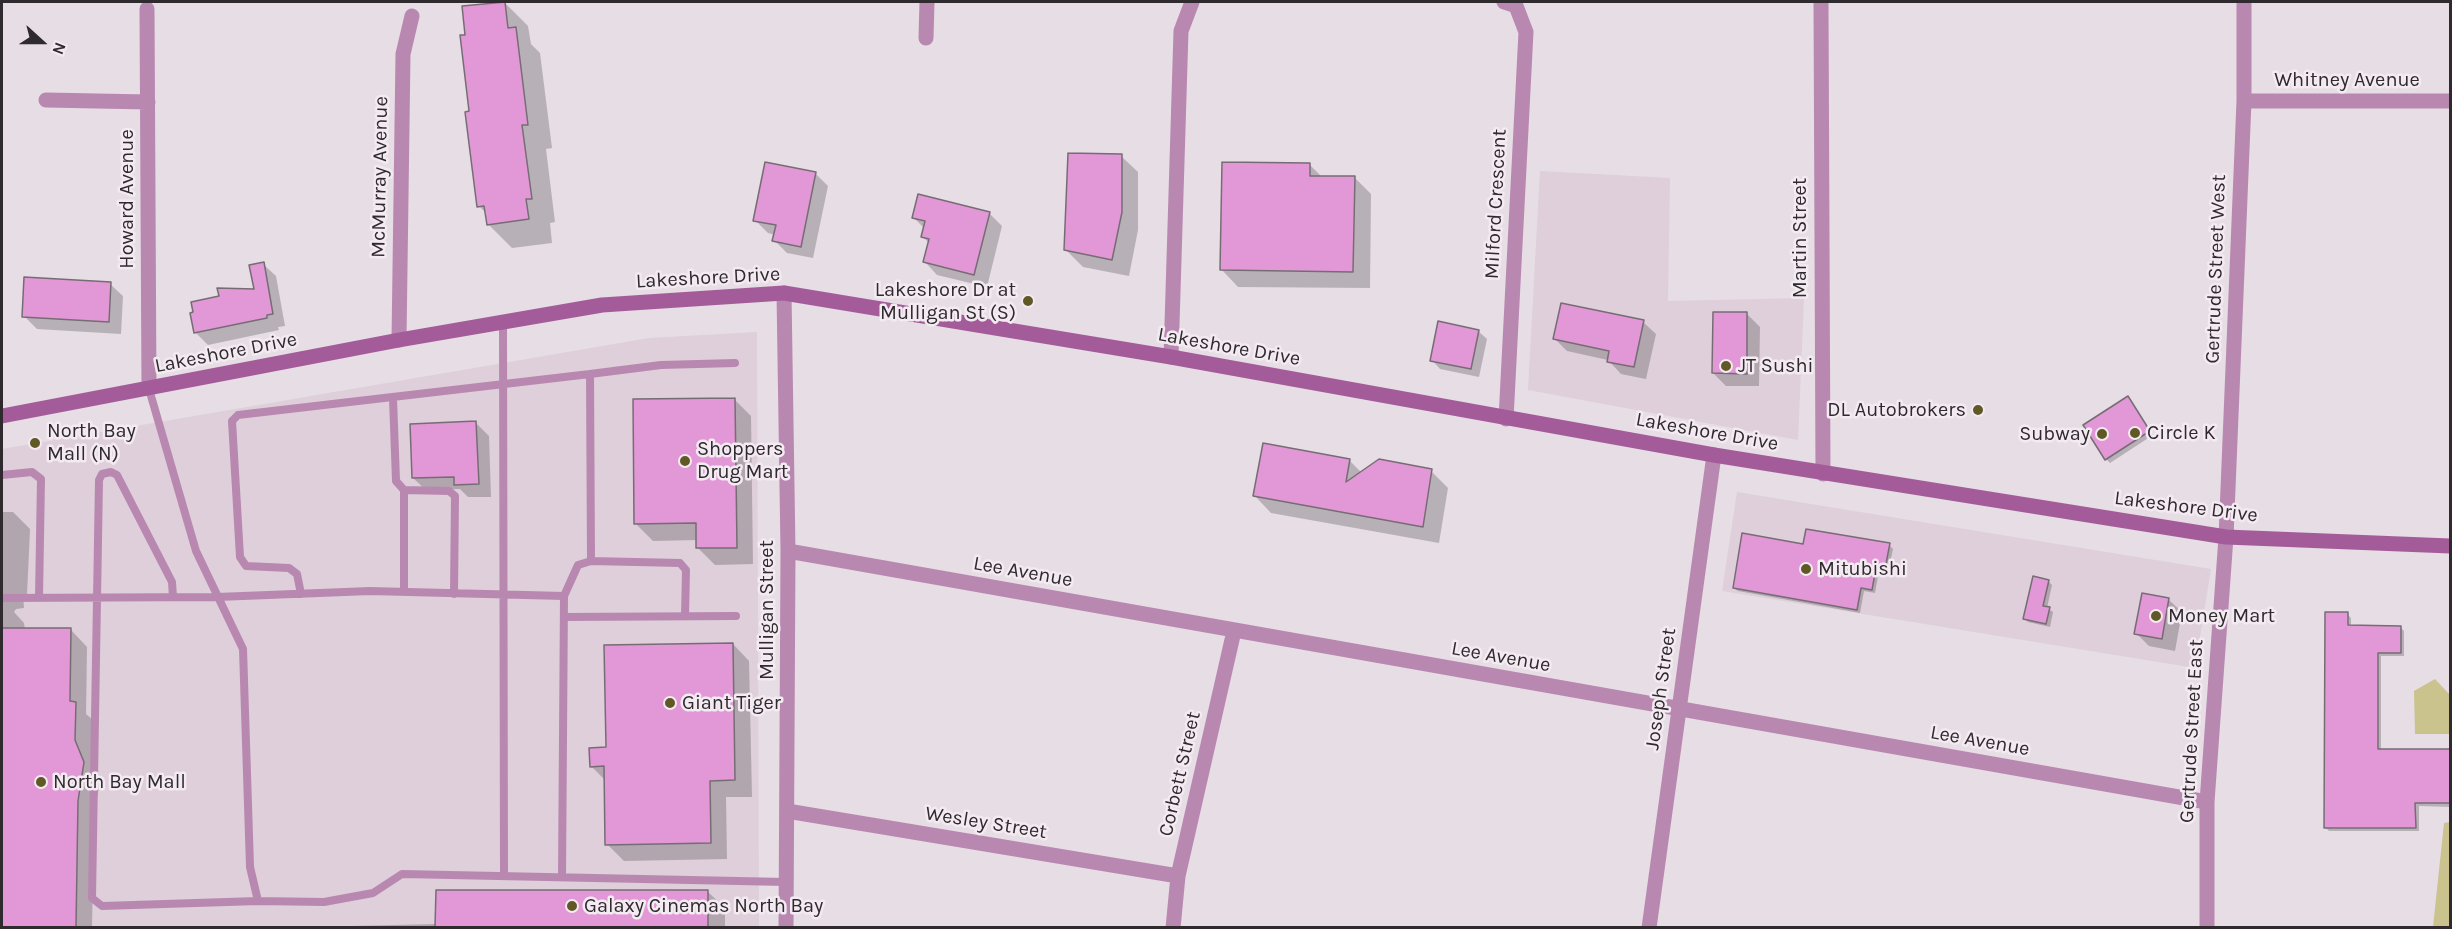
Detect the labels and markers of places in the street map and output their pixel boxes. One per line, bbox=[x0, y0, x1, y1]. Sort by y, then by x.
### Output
place label: Lakeshore Dr at Mulligan St (S) bbox=[875, 278, 1016, 325]
marker: Lakeshore Dr at Mulligan St (S) bbox=[1021, 294, 1035, 308]
place label: JT Sushi bbox=[1738, 354, 1814, 378]
marker: JT Sushi bbox=[1719, 359, 1733, 373]
place label: DL Autobrokers bbox=[1827, 398, 1966, 422]
marker: DL Autobrokers bbox=[1971, 403, 1985, 417]
place label: North Bay Mall (N) bbox=[47, 419, 136, 466]
place label: Circle K bbox=[2147, 421, 2216, 445]
place label: Subway bbox=[2019, 422, 2090, 446]
marker: Circle K bbox=[2128, 426, 2142, 440]
marker: Subway bbox=[2095, 427, 2109, 441]
marker: North Bay Mall (N) bbox=[28, 436, 42, 450]
place label: Shoppers Drug Mart bbox=[697, 437, 788, 484]
marker: Shoppers Drug Mart bbox=[678, 454, 692, 468]
place label: Mitubishi bbox=[1818, 557, 1907, 581]
marker: Mitubishi bbox=[1799, 562, 1813, 576]
place label: Money Mart bbox=[2168, 604, 2275, 628]
marker: Money Mart bbox=[2149, 609, 2163, 623]
place label: Giant Tiger bbox=[682, 691, 781, 715]
marker: Giant Tiger bbox=[663, 696, 677, 710]
place label: North Bay Mall bbox=[53, 770, 186, 794]
marker: North Bay Mall bbox=[34, 775, 48, 789]
place label: Galaxy Cinemas North Bay bbox=[584, 894, 823, 918]
marker: Galaxy Cinemas North Bay bbox=[565, 899, 579, 913]

